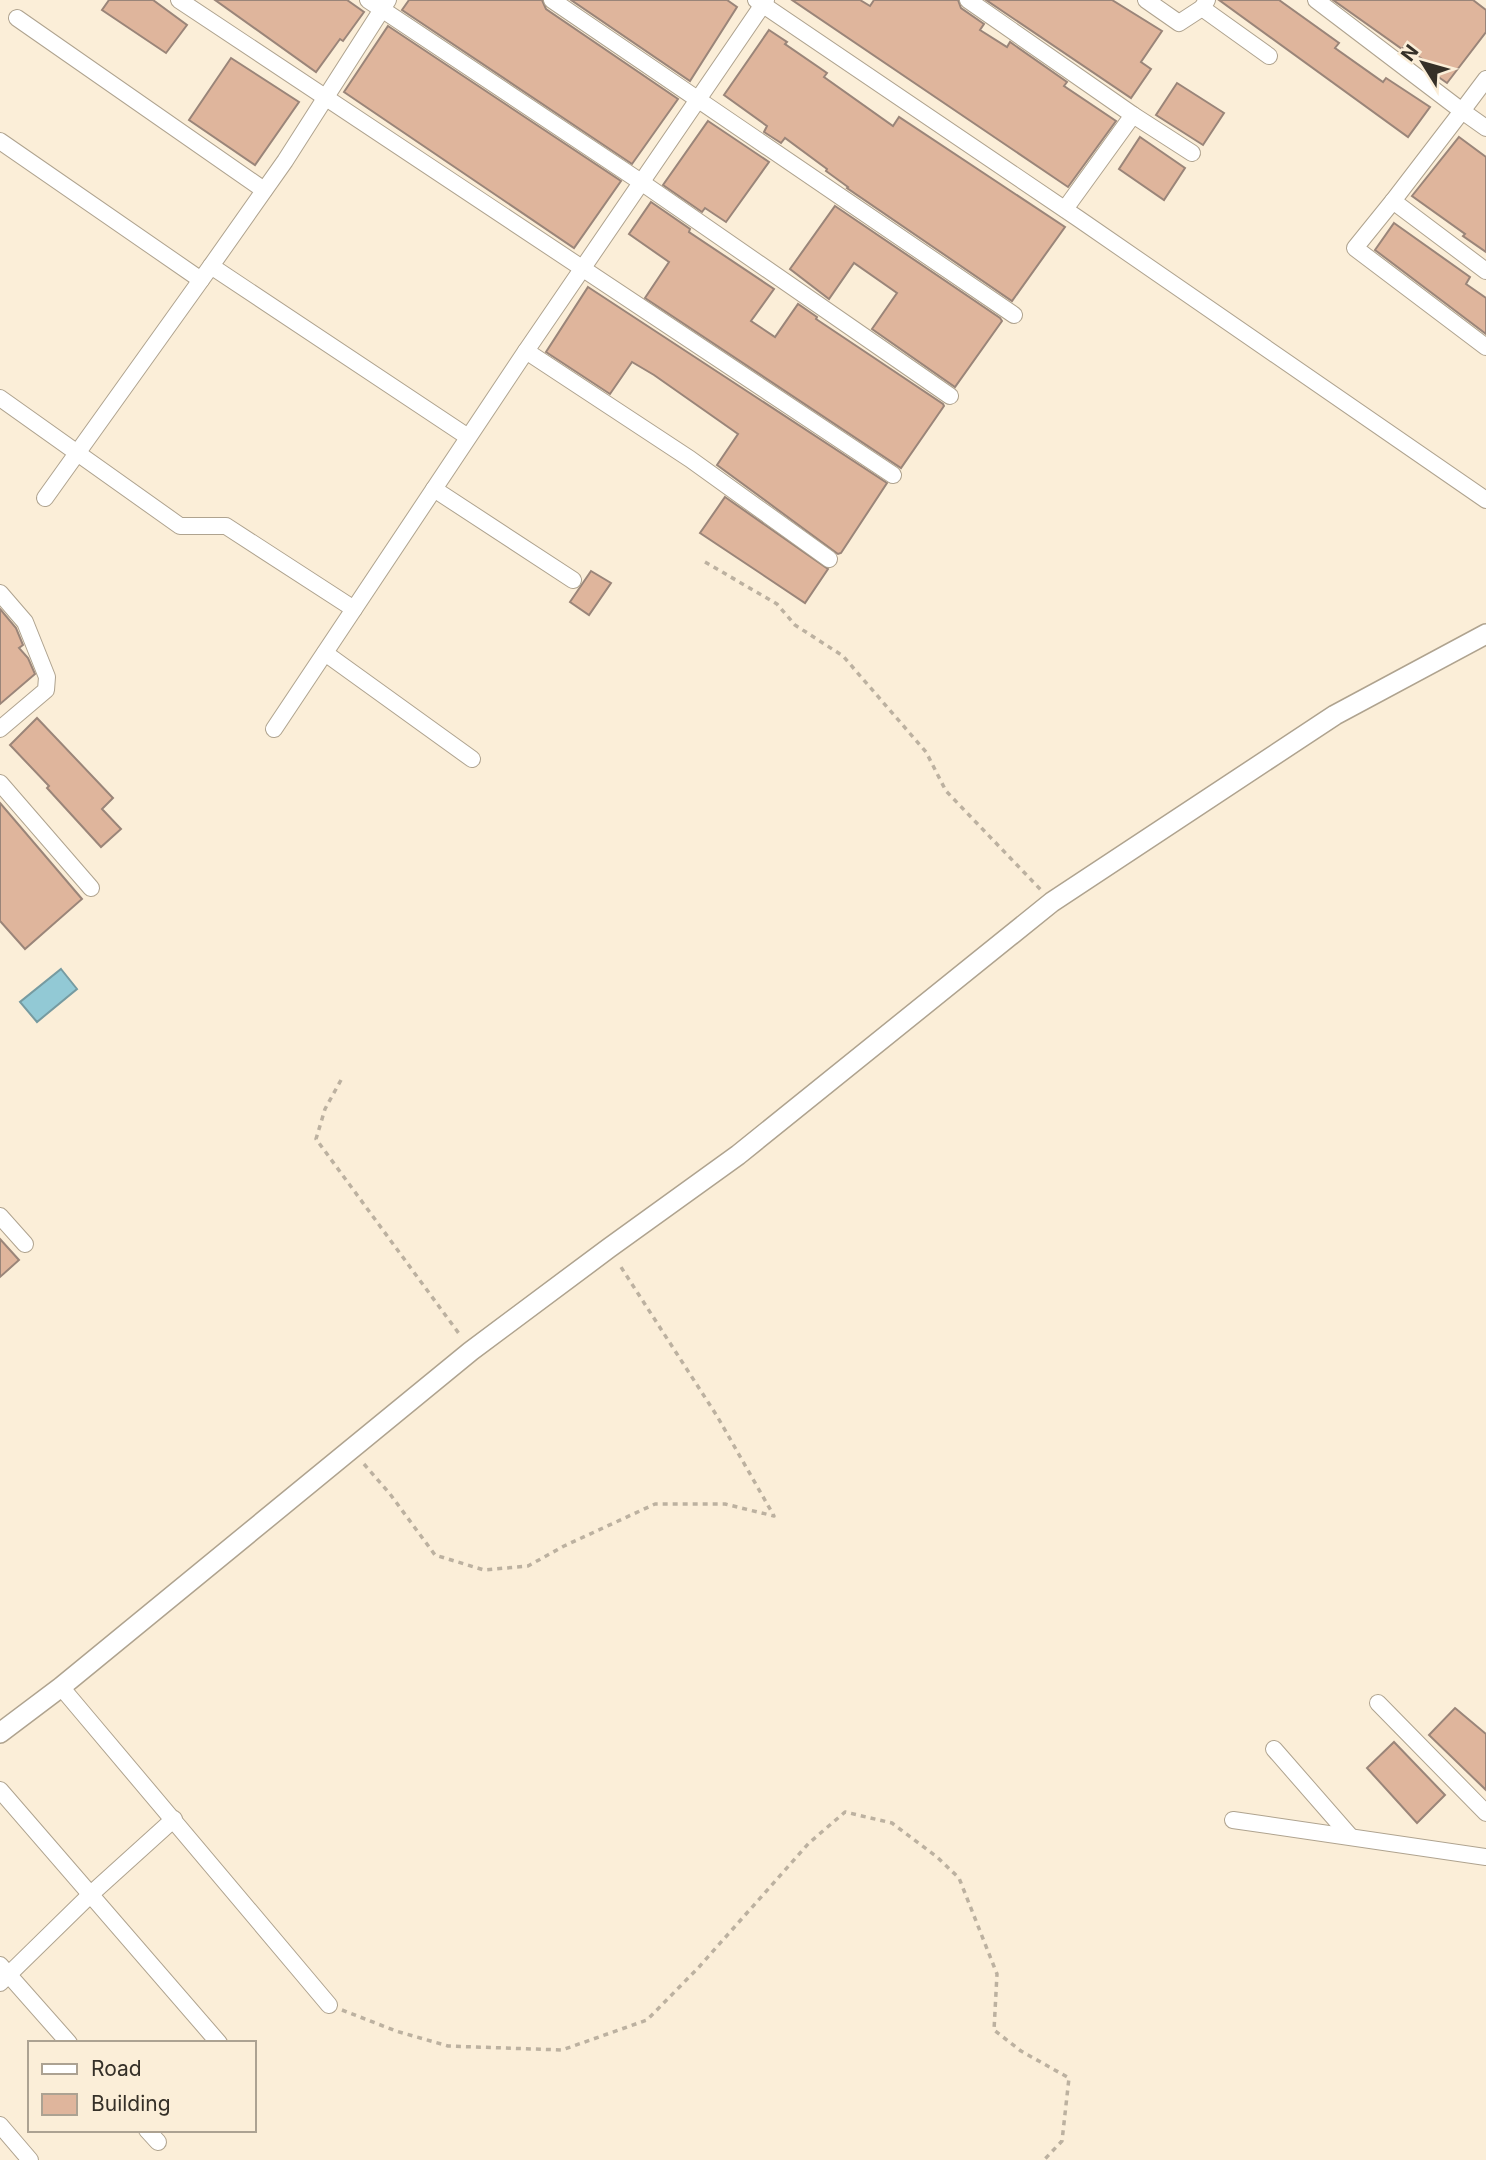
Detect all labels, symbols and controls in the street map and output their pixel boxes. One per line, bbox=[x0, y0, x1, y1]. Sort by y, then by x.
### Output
north arrow bbox=[1388, 28, 1458, 98]
text: N bbox=[1396, 40, 1423, 66]
legend bbox=[28, 2041, 256, 2132]
text: Road bbox=[91, 2056, 142, 2081]
text: Building bbox=[91, 2091, 171, 2116]

